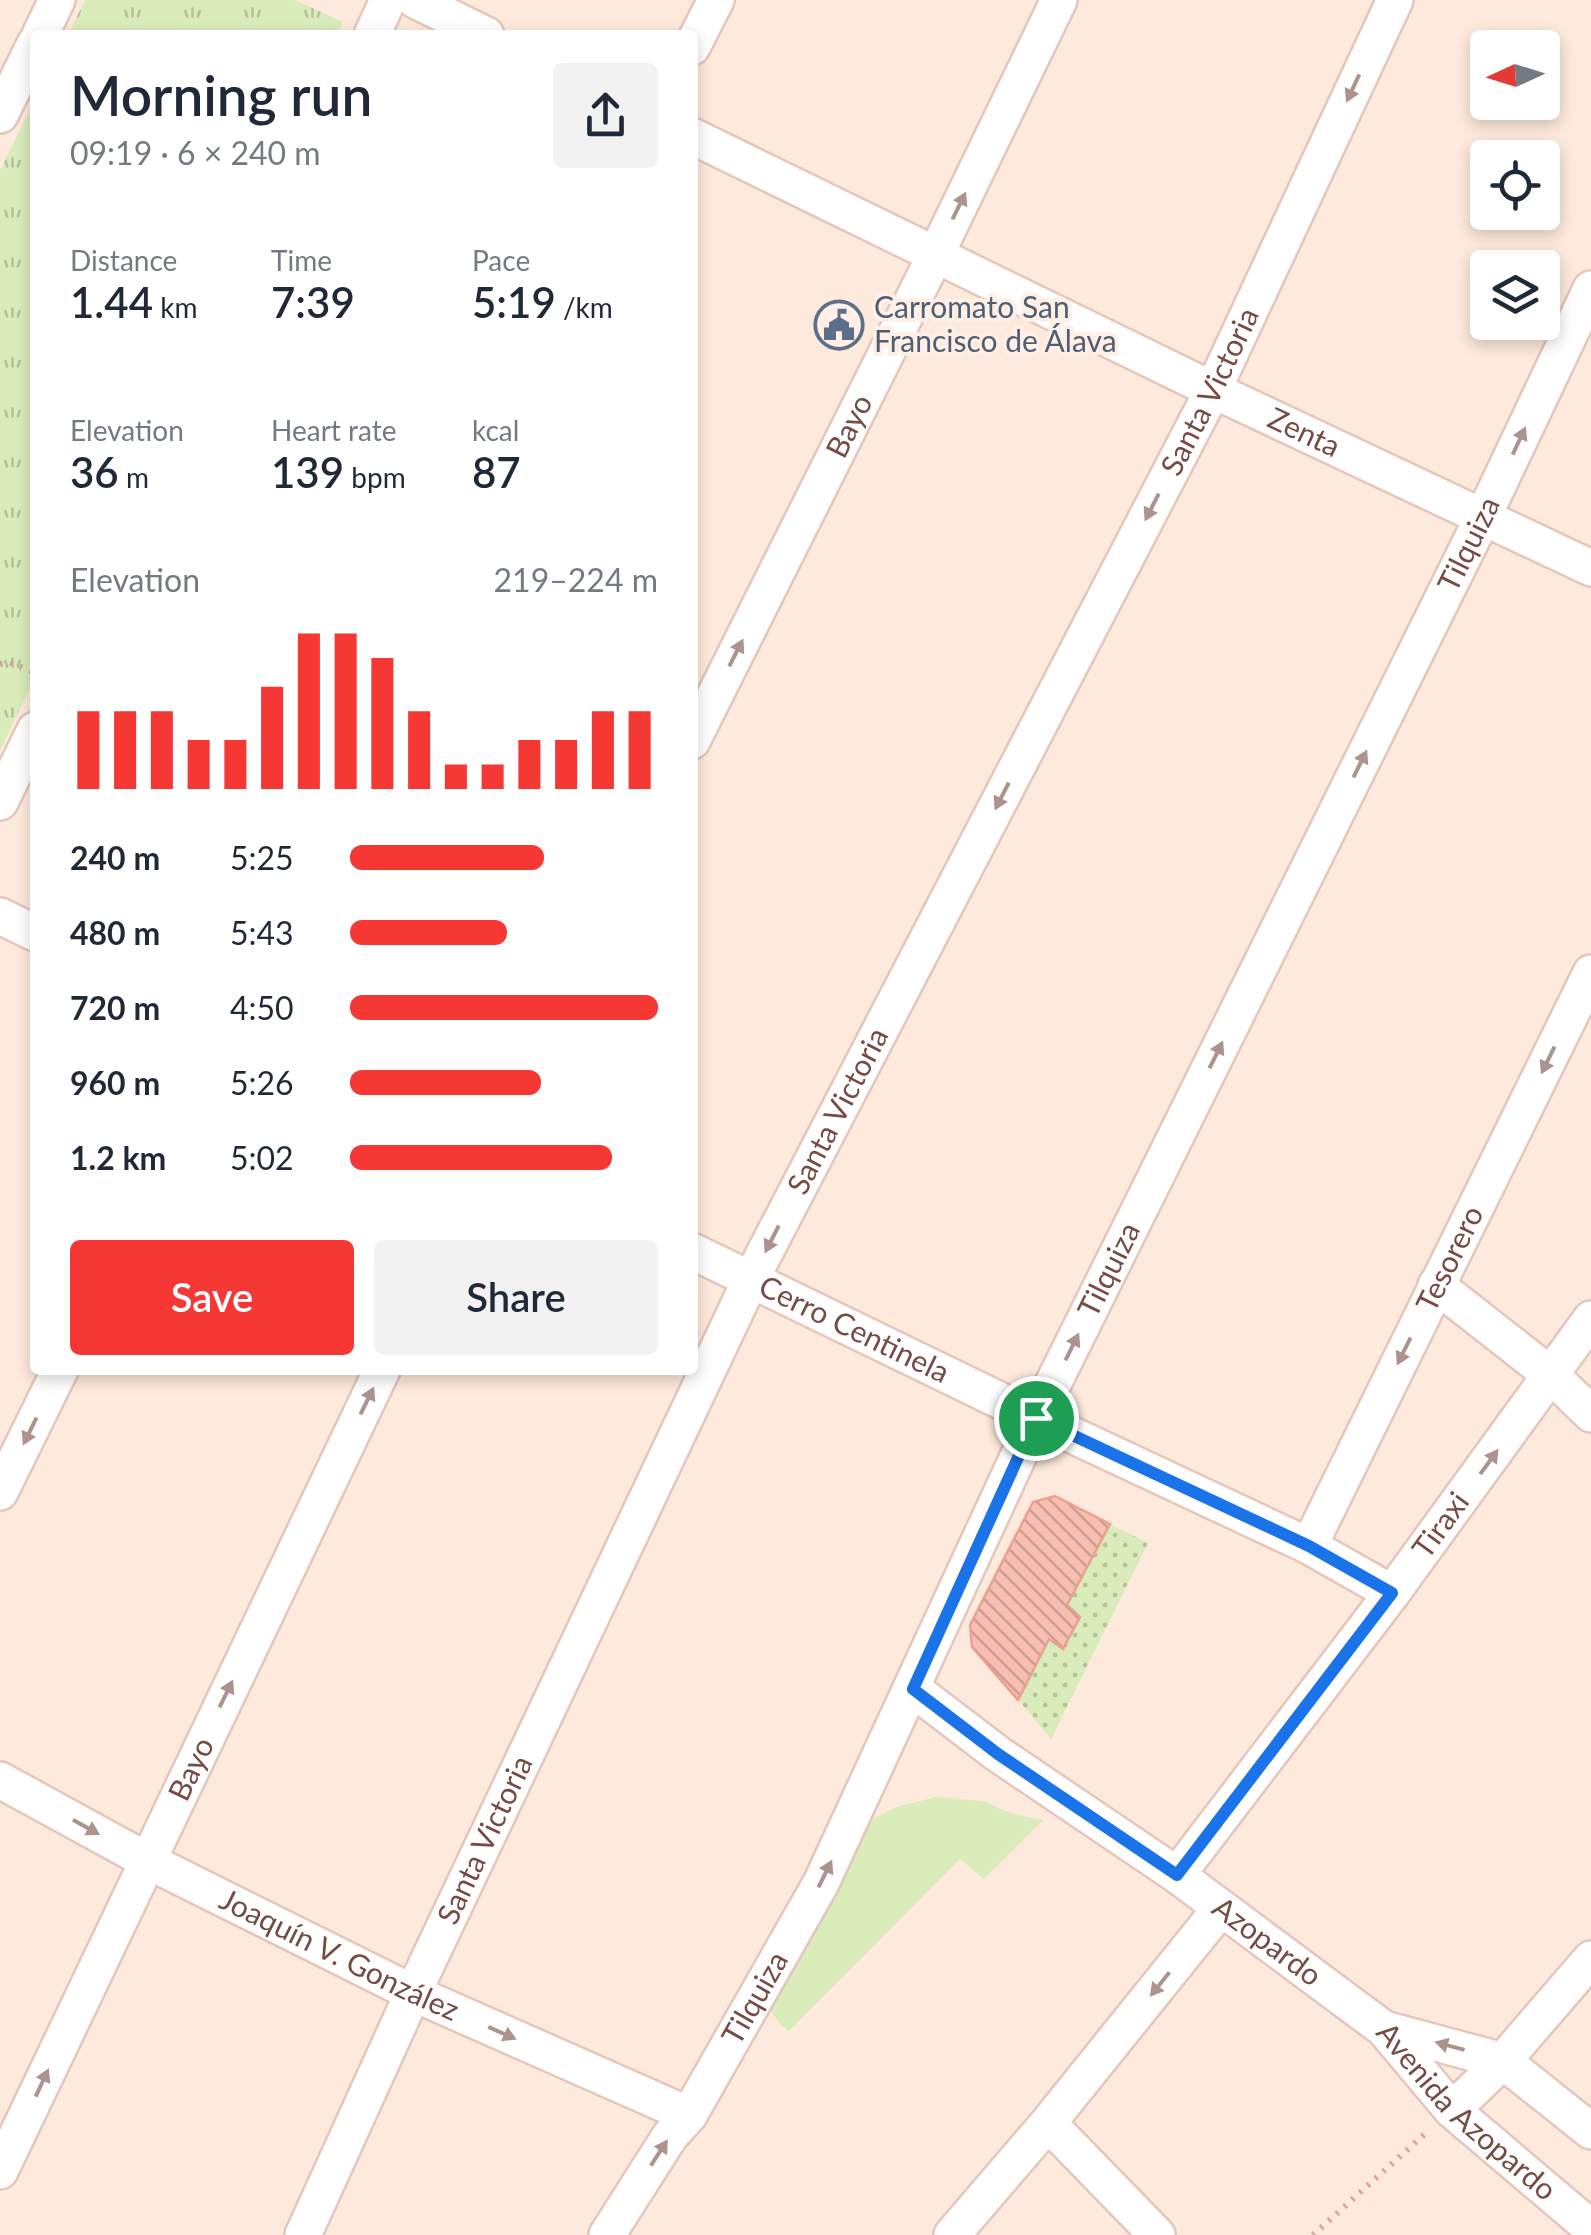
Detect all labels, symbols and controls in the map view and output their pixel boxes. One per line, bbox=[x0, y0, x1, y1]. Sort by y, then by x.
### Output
north arrow bbox=[1470, 30, 1560, 120]
map controls bbox=[1470, 30, 1560, 340]
text: Morning run bbox=[70, 62, 372, 128]
button: share bbox=[553, 63, 658, 168]
one-way arrow bbox=[1345, 74, 1362, 103]
text: 09:19 · 6 × 240 m bbox=[70, 133, 321, 172]
button: locate bbox=[1470, 140, 1560, 230]
one-way arrow bbox=[951, 191, 968, 220]
text: Distance bbox=[70, 243, 177, 277]
text: Time bbox=[271, 243, 332, 277]
text: Pace bbox=[472, 243, 530, 277]
button: layers bbox=[1470, 250, 1560, 340]
text: 1.44 bbox=[70, 277, 153, 327]
text: 7:39 bbox=[271, 277, 355, 327]
text: 5:19 bbox=[472, 277, 556, 327]
place label: Carromato San Francisco de Álava bbox=[874, 288, 1117, 358]
text: km bbox=[153, 290, 197, 324]
text: /km bbox=[556, 290, 613, 324]
public building icon: Carromato San Francisco de Álava bbox=[813, 299, 865, 351]
street label: Santa Victoria bbox=[1152, 301, 1265, 481]
street label: Bayo bbox=[817, 388, 879, 463]
street label: Zenta bbox=[1263, 399, 1346, 463]
text: Elevation bbox=[70, 413, 184, 447]
text: Heart rate bbox=[271, 413, 397, 447]
text: kcal bbox=[472, 413, 519, 447]
one-way arrow bbox=[1510, 426, 1527, 455]
text: 36 bbox=[70, 447, 119, 497]
text: 139 bbox=[271, 447, 344, 497]
text: 87 bbox=[472, 447, 521, 497]
text: m bbox=[119, 460, 149, 494]
text: bpm bbox=[344, 460, 406, 494]
street label: Tilquiza bbox=[1429, 490, 1506, 597]
one-way arrow bbox=[1144, 493, 1161, 522]
text: Elevation bbox=[70, 560, 200, 599]
text: 219–224 m bbox=[494, 560, 658, 599]
one-way arrow bbox=[727, 639, 744, 668]
one-way arrow bbox=[1351, 749, 1368, 778]
one-way arrow bbox=[994, 781, 1011, 810]
text: 240 m bbox=[70, 838, 160, 877]
text: 5:25 bbox=[230, 838, 294, 877]
text: 480 m bbox=[70, 913, 160, 952]
text: 5:43 bbox=[230, 913, 294, 952]
text: 720 m bbox=[70, 988, 160, 1027]
text: 4:50 bbox=[230, 988, 294, 1027]
street label: Santa Victoria bbox=[778, 1021, 895, 1199]
one-way arrow bbox=[1207, 1041, 1224, 1070]
one-way arrow bbox=[1540, 1046, 1557, 1075]
text: 960 m bbox=[70, 1063, 160, 1102]
text: 5:26 bbox=[230, 1063, 294, 1102]
text: 1.2 km bbox=[70, 1138, 166, 1177]
text: 5:02 bbox=[230, 1138, 294, 1177]
street label: Tesorero bbox=[1407, 1199, 1490, 1317]
street label: Tilquiza bbox=[1069, 1216, 1146, 1323]
one-way arrow bbox=[763, 1225, 780, 1254]
button: Save bbox=[70, 1240, 354, 1355]
button: Share bbox=[374, 1240, 658, 1355]
street label: Cerro Centinela bbox=[754, 1266, 956, 1389]
one-way arrow bbox=[1063, 1332, 1080, 1361]
one-way arrow bbox=[1396, 1337, 1413, 1366]
pin bbox=[994, 1376, 1079, 1461]
one-way arrow bbox=[358, 1386, 375, 1415]
icon: arrive bbox=[1009, 1391, 1064, 1446]
one-way arrow bbox=[22, 1417, 39, 1446]
one-way arrow bbox=[1478, 1449, 1498, 1475]
street label: Tiraxi bbox=[1403, 1484, 1475, 1564]
one-way arrow bbox=[218, 1679, 235, 1708]
street label: Bayo bbox=[159, 1731, 220, 1806]
street label: Santa Victoria bbox=[428, 1749, 539, 1929]
one-way arrow bbox=[71, 1819, 100, 1836]
one-way arrow bbox=[816, 1860, 833, 1889]
street label: Joaquín V. González bbox=[215, 1880, 465, 2027]
street label: Azopardo bbox=[1206, 1888, 1330, 1992]
street label: Tilquiza bbox=[713, 1944, 794, 2050]
one-way arrow bbox=[1150, 1972, 1171, 1997]
street label: Avenida Azopardo bbox=[1370, 2014, 1565, 2207]
one-way arrow bbox=[487, 2025, 517, 2041]
one-way arrow bbox=[1434, 2038, 1465, 2054]
one-way arrow bbox=[33, 2068, 50, 2097]
one-way arrow bbox=[650, 2139, 668, 2167]

